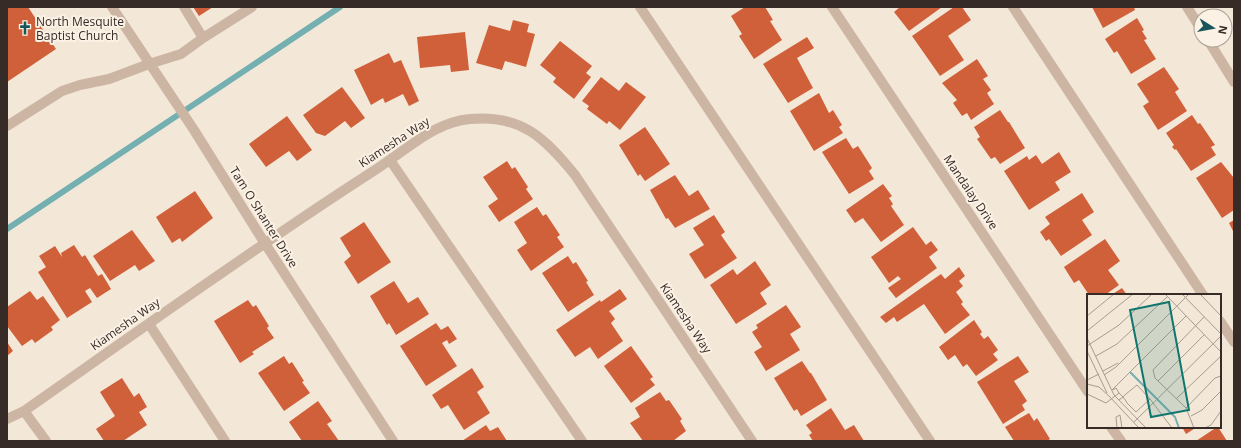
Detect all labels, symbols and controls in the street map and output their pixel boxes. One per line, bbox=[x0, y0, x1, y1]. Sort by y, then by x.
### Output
north arrow bbox=[1193, 8, 1233, 48]
place label: North Mesquite Baptist Church bbox=[36, 13, 124, 44]
church icon: North Mesquite Baptist Church bbox=[17, 20, 33, 36]
text: N bbox=[1215, 24, 1232, 36]
street label: Kiamesha Way bbox=[355, 112, 434, 171]
street label: Mandalay Drive bbox=[940, 151, 1003, 233]
street label: Tam O Shanter Drive bbox=[226, 163, 302, 271]
street label: Kiamesha Way bbox=[656, 279, 716, 357]
street label: Kiamesha Way bbox=[87, 293, 164, 354]
inset map bbox=[1087, 294, 1221, 428]

